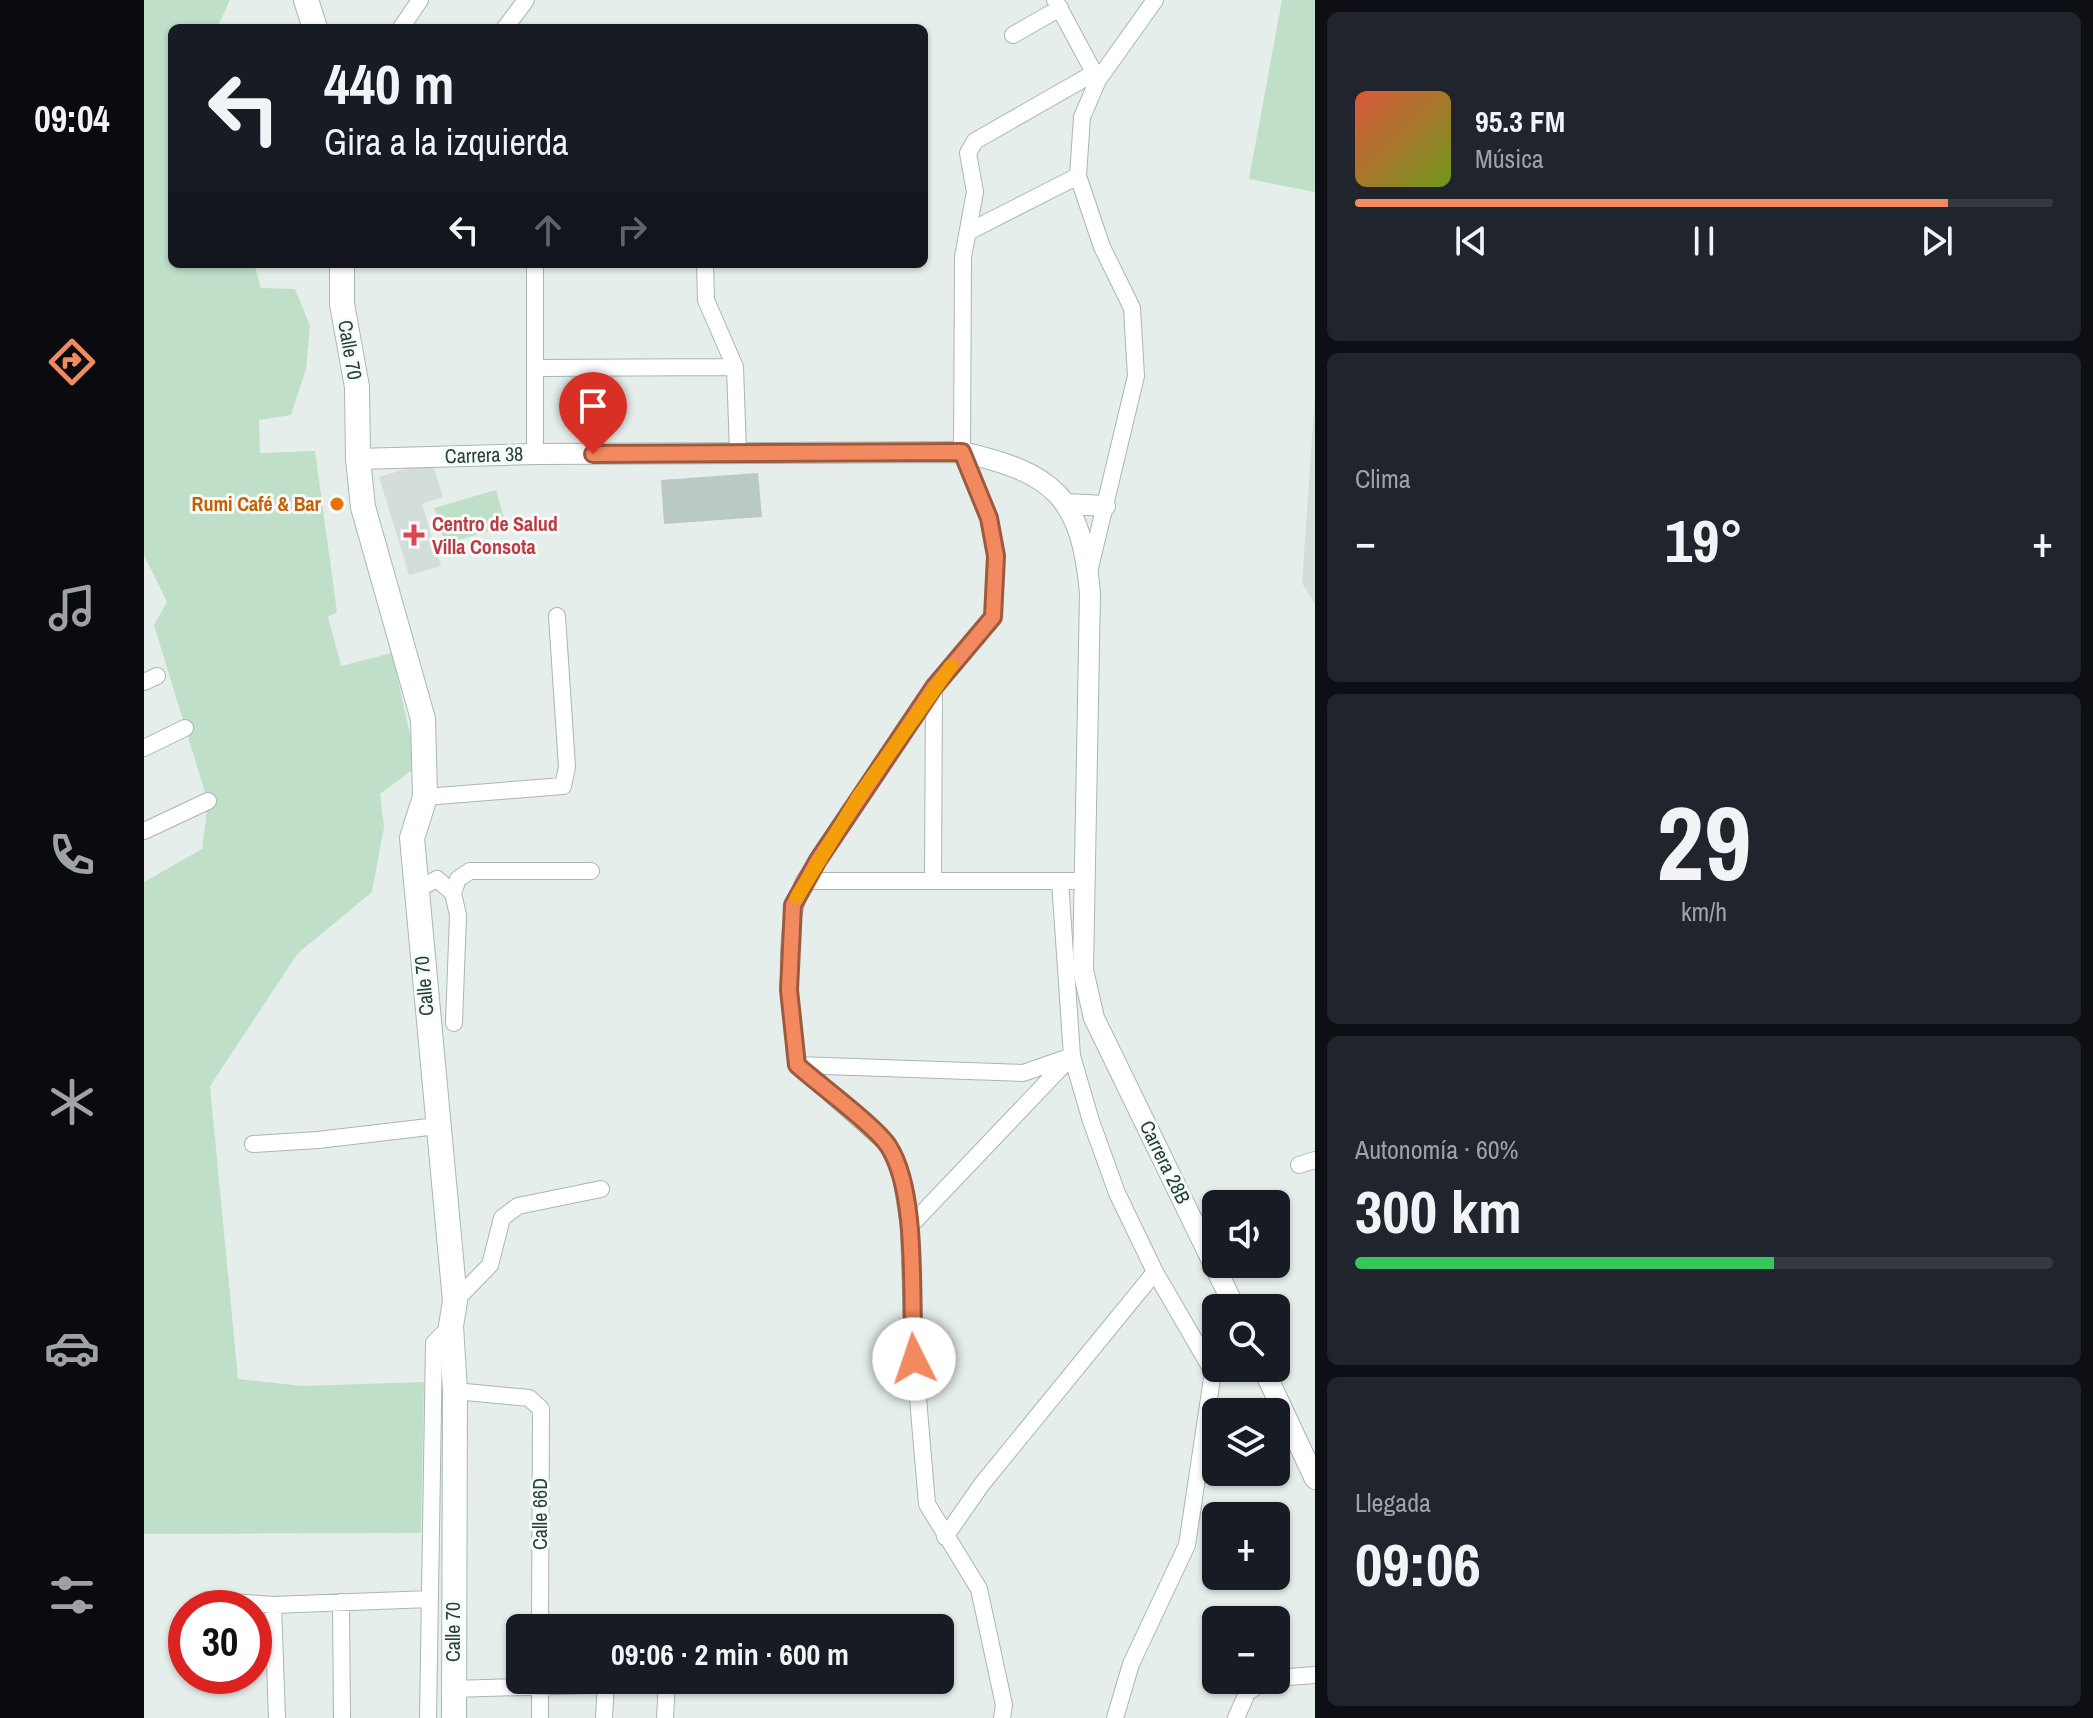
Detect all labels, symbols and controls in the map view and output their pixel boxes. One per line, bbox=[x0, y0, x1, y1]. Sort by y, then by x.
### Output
text: 440 m bbox=[324, 46, 454, 121]
icon: left bbox=[192, 56, 296, 160]
text: 09:04 bbox=[34, 95, 110, 143]
text: 95.3 FM bbox=[1475, 101, 1565, 141]
text: Gira a la izquierda bbox=[324, 118, 569, 166]
text: Música bbox=[1475, 141, 1544, 176]
icon: left bbox=[442, 208, 486, 252]
icon: ahead bbox=[526, 208, 570, 252]
icon: right bbox=[610, 208, 654, 252]
icon: previous bbox=[1449, 219, 1493, 263]
icon: pause bbox=[1682, 219, 1726, 263]
icon: next bbox=[1915, 219, 1959, 263]
street label: Calle 70 bbox=[332, 318, 369, 382]
icon: directions bbox=[44, 334, 100, 390]
pin bbox=[559, 372, 627, 454]
icon: arrive bbox=[571, 384, 615, 428]
street label: Carrera 38 bbox=[444, 440, 524, 469]
text: Clima bbox=[1355, 461, 1411, 496]
place label: Rumi Café & Bar bbox=[192, 490, 322, 517]
marker: Rumi Café & Bar bbox=[328, 495, 346, 513]
text: 19° bbox=[1665, 500, 1743, 581]
place label: Centro de Salud Villa Consota bbox=[432, 510, 558, 560]
text: − bbox=[1355, 511, 1376, 571]
text: + bbox=[2032, 511, 2053, 571]
marker: Centro de Salud Villa Consota bbox=[403, 524, 425, 546]
icon: music bbox=[44, 580, 100, 636]
text: 29 bbox=[1657, 772, 1751, 912]
icon: phone bbox=[44, 827, 100, 883]
text: km/h bbox=[1681, 894, 1727, 929]
street label: Calle 70 bbox=[407, 955, 440, 1017]
icon: climate bbox=[44, 1074, 100, 1130]
street label: Carrera 28B bbox=[1134, 1116, 1197, 1208]
text: Autonomía · 60% bbox=[1355, 1132, 1519, 1167]
text: 300 km bbox=[1355, 1171, 1522, 1252]
map controls bbox=[1202, 1190, 1290, 1694]
button: sound bbox=[1202, 1190, 1290, 1278]
button: search bbox=[1202, 1294, 1290, 1382]
position arrow bbox=[872, 1317, 956, 1401]
icon: car bbox=[44, 1320, 100, 1376]
button: layers bbox=[1202, 1398, 1290, 1486]
street label: Calle 66D bbox=[526, 1478, 553, 1550]
text: Llegada bbox=[1355, 1485, 1431, 1520]
button: + bbox=[1202, 1502, 1290, 1590]
text: 09:06 bbox=[1355, 1524, 1481, 1605]
icon: filters bbox=[44, 1567, 100, 1623]
speed limit sign: 30 bbox=[168, 1590, 272, 1694]
street label: Calle 70 bbox=[439, 1602, 466, 1662]
button: − bbox=[1202, 1606, 1290, 1694]
text: 09:06 · 2 min · 600 m bbox=[611, 1634, 849, 1674]

